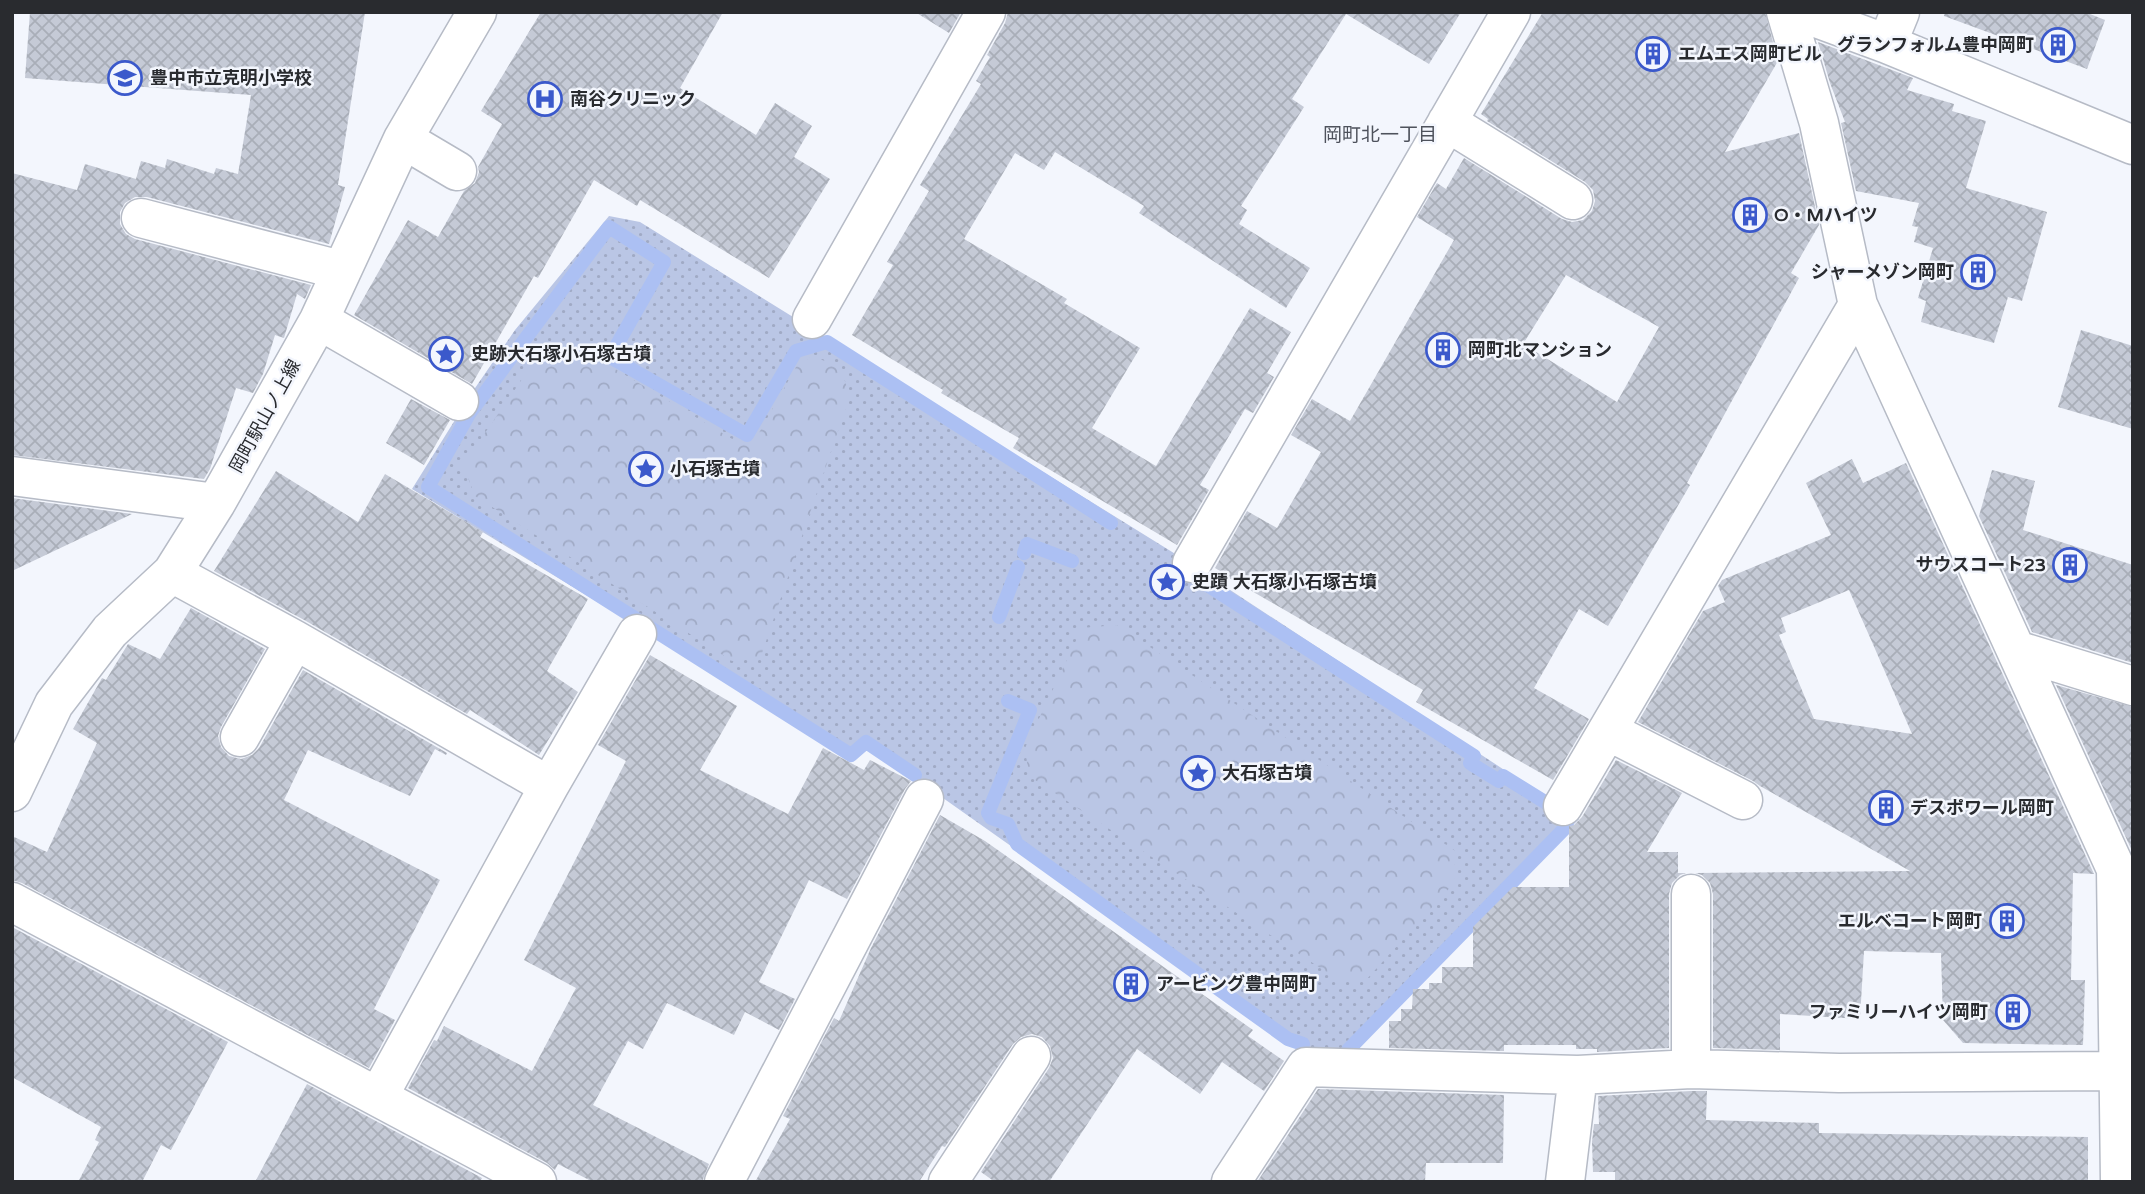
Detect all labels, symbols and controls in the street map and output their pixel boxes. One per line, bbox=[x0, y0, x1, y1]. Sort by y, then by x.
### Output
building icon: グランフォルム豊中岡町 bbox=[2039, 26, 2077, 64]
place label: グランフォルム豊中岡町 bbox=[1837, 34, 2034, 56]
building icon: エムエス岡町ビル bbox=[1634, 35, 1672, 73]
place label: エムエス岡町ビル bbox=[1678, 43, 1822, 65]
school or university icon: 豊中市立克明小学校 bbox=[106, 59, 144, 97]
place label: 豊中市立克明小学校 bbox=[150, 67, 312, 89]
hospital icon: 南谷クリニック bbox=[526, 80, 564, 118]
place label: 南谷クリニック bbox=[570, 88, 696, 110]
district label: 岡町北一丁目 bbox=[1323, 124, 1437, 146]
building icon: O・Mハイツ bbox=[1731, 196, 1769, 234]
place label: O・Mハイツ bbox=[1774, 204, 1878, 226]
building icon: シャーメゾン岡町 bbox=[1959, 253, 1997, 291]
place label: シャーメゾン岡町 bbox=[1811, 261, 1954, 283]
building icon: 岡町北マンション bbox=[1424, 331, 1462, 369]
place icon: 史跡大石塚小石塚古墳 bbox=[427, 335, 465, 373]
place label: 岡町北マンション bbox=[1468, 339, 1612, 361]
place label: 史跡大石塚小石塚古墳 bbox=[471, 343, 651, 365]
street label: 岡町駅山ノ上線 bbox=[225, 356, 305, 476]
place icon: 小石塚古墳 bbox=[627, 450, 665, 488]
place label: 小石塚古墳 bbox=[670, 458, 760, 480]
building icon: サウスコート23 bbox=[2051, 546, 2089, 584]
place label: サウスコート23 bbox=[1915, 554, 2046, 576]
place icon: 史蹟 大石塚小石塚古墳 bbox=[1148, 563, 1186, 601]
place label: 史蹟 大石塚小石塚古墳 bbox=[1192, 571, 1377, 593]
place icon: 大石塚古墳 bbox=[1179, 754, 1217, 792]
place label: 大石塚古墳 bbox=[1222, 762, 1312, 784]
building icon: デスポワール岡町 bbox=[1867, 789, 1905, 827]
place label: デスポワール岡町 bbox=[1910, 797, 2054, 819]
building icon: エルベコート岡町 bbox=[1988, 902, 2026, 940]
place label: エルベコート岡町 bbox=[1838, 910, 1982, 932]
building icon: アービング豊中岡町 bbox=[1112, 965, 1150, 1003]
place label: アービング豊中岡町 bbox=[1156, 973, 1317, 995]
building icon: ファミリーハイツ岡町 bbox=[1994, 993, 2032, 1031]
place label: ファミリーハイツ岡町 bbox=[1809, 1001, 1988, 1023]

